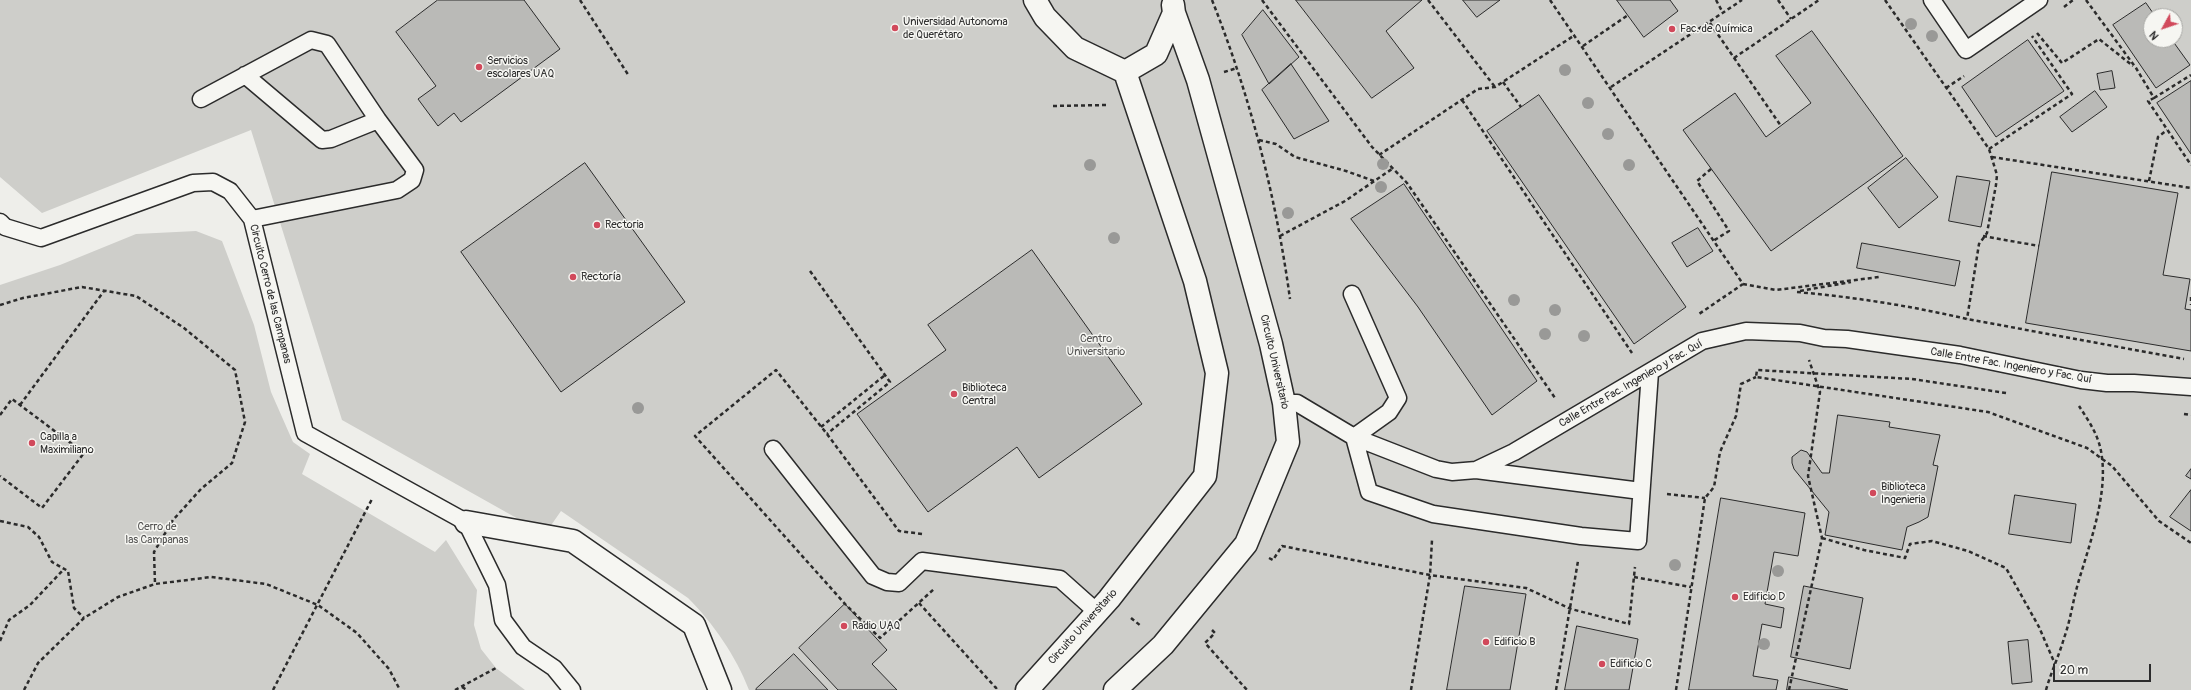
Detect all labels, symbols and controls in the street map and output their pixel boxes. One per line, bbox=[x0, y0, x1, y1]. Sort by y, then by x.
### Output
north arrow bbox=[2143, 8, 2183, 48]
place label: Universidad Autonoma de Querétaro bbox=[903, 15, 1008, 41]
place label: Fac. de Química bbox=[1680, 22, 1753, 36]
marker: Universidad Autonoma de Querétaro bbox=[890, 23, 900, 33]
marker: Fac. de Química bbox=[1667, 24, 1677, 34]
text: N bbox=[2147, 28, 2162, 42]
place label: Servicios escolares UAQ bbox=[487, 54, 554, 80]
marker: Servicios escolares UAQ bbox=[474, 62, 484, 72]
place label: Rectoria bbox=[605, 218, 644, 232]
marker: Rectoria bbox=[592, 220, 602, 230]
street label: Circuito Cerro de las Campanas bbox=[246, 223, 294, 365]
place label: Rectoría bbox=[581, 270, 621, 284]
marker: Rectoría bbox=[568, 272, 578, 282]
street label: Circuito Universitario bbox=[1257, 313, 1291, 411]
park label: Centro Universitario bbox=[1067, 332, 1125, 358]
street label: Calle Entre Fac. Ingeniero y Fac. Quí bbox=[1557, 337, 1705, 431]
street label: Calle Entre Fac. Ingeniero y Fac. Quí bbox=[1929, 345, 2093, 387]
place label: Biblioteca Central bbox=[962, 381, 1007, 407]
marker: Biblioteca Central bbox=[949, 389, 959, 399]
place label: Capilla a Maximiliano bbox=[40, 430, 94, 456]
marker: Capilla a Maximiliano bbox=[27, 438, 37, 448]
place label: Biblioteca Ingenieria bbox=[1881, 480, 1926, 506]
marker: Biblioteca Ingenieria bbox=[1868, 488, 1878, 498]
park label: Cerro de las Campanas bbox=[126, 520, 188, 546]
street label: Circuito Universitario bbox=[1046, 587, 1120, 667]
place label: Edificio D bbox=[1743, 590, 1785, 604]
marker: Edificio D bbox=[1730, 592, 1740, 602]
place label: Radio UAQ bbox=[852, 619, 900, 633]
marker: Radio UAQ bbox=[839, 621, 849, 631]
place label: Edificio B bbox=[1494, 635, 1536, 649]
marker: Edificio B bbox=[1481, 637, 1491, 647]
scale bar bbox=[2055, 656, 2153, 682]
place label: Edificio C bbox=[1610, 657, 1652, 671]
marker: Edificio C bbox=[1597, 659, 1607, 669]
text: 20 m bbox=[2060, 663, 2088, 678]

